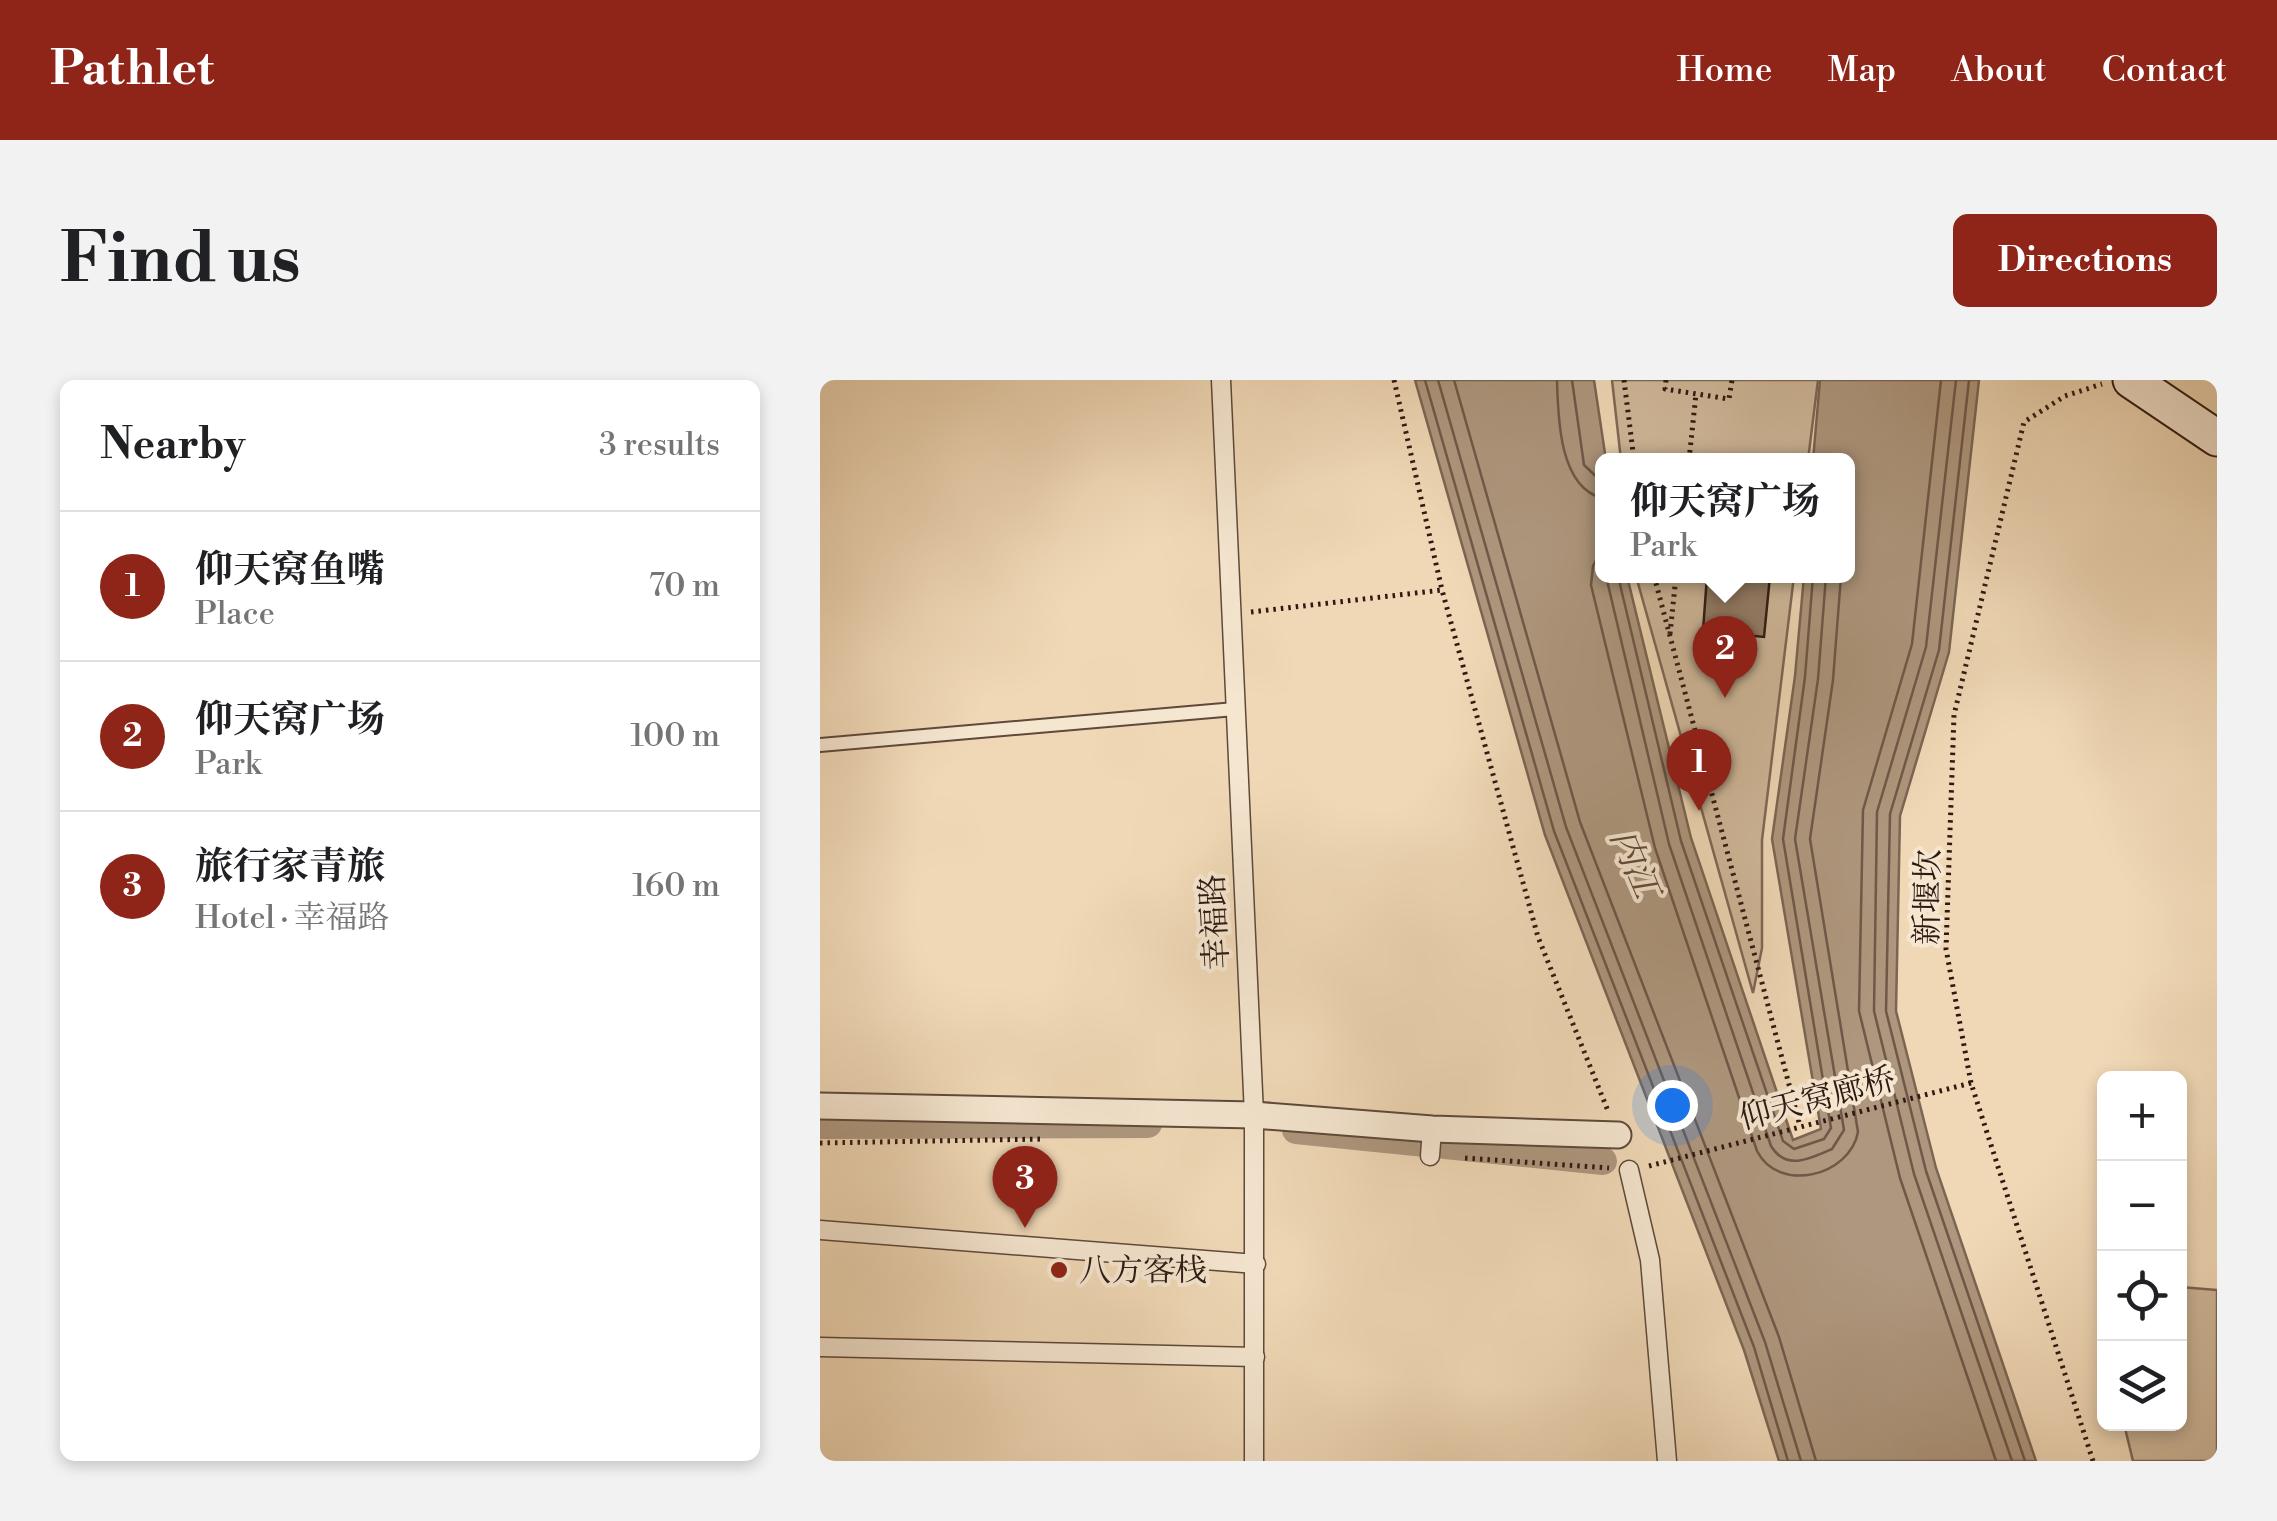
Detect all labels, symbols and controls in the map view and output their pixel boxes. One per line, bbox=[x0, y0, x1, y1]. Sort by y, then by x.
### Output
text: Pathlet bbox=[50, 40, 214, 100]
text: Home bbox=[1676, 49, 1772, 92]
text: Map bbox=[1827, 49, 1896, 92]
text: About bbox=[1951, 49, 2047, 92]
text: Contact bbox=[2102, 49, 2227, 92]
button: Directions bbox=[1953, 214, 2217, 307]
text: Find us bbox=[60, 216, 301, 304]
text: Nearby bbox=[100, 419, 245, 472]
text: 3 results bbox=[599, 425, 720, 465]
popup bbox=[1595, 453, 1855, 583]
text: 仰天窝广场 bbox=[1630, 479, 1820, 526]
text: Park bbox=[1630, 526, 1697, 566]
text: 仰天窝鱼嘴 bbox=[195, 547, 385, 594]
text: 1 bbox=[125, 566, 140, 606]
text: 70 m bbox=[649, 566, 720, 606]
text: Place bbox=[195, 594, 275, 634]
pin: 2 bbox=[1692, 616, 1758, 698]
text: 仰天窝广场 bbox=[195, 697, 385, 744]
text: 2 bbox=[122, 716, 143, 756]
text: 100 m bbox=[630, 716, 720, 756]
pin: 1 bbox=[1666, 728, 1732, 811]
text: Park bbox=[195, 744, 262, 784]
water label: 内江 bbox=[1600, 823, 1669, 909]
text: 旅行家青旅 bbox=[195, 844, 385, 891]
street label: 新堰坎 bbox=[1907, 849, 1949, 945]
text: 3 bbox=[123, 866, 142, 906]
text: 160 m bbox=[632, 866, 720, 906]
street label: 幸福路 bbox=[1193, 873, 1237, 971]
text: Hotel · 幸福路 bbox=[195, 898, 390, 938]
street label: 仰天窝廊桥 bbox=[1735, 1059, 1900, 1139]
map controls bbox=[2097, 1071, 2187, 1431]
button: + bbox=[2097, 1071, 2187, 1161]
your location bbox=[1647, 1080, 1698, 1131]
pin: 3 bbox=[992, 1146, 1058, 1228]
button: − bbox=[2097, 1161, 2187, 1251]
place label: 八方客栈 bbox=[1079, 1251, 1207, 1291]
button: locate bbox=[2097, 1251, 2187, 1341]
marker: 八方客栈 bbox=[1048, 1259, 1070, 1281]
button: layers bbox=[2097, 1341, 2187, 1431]

